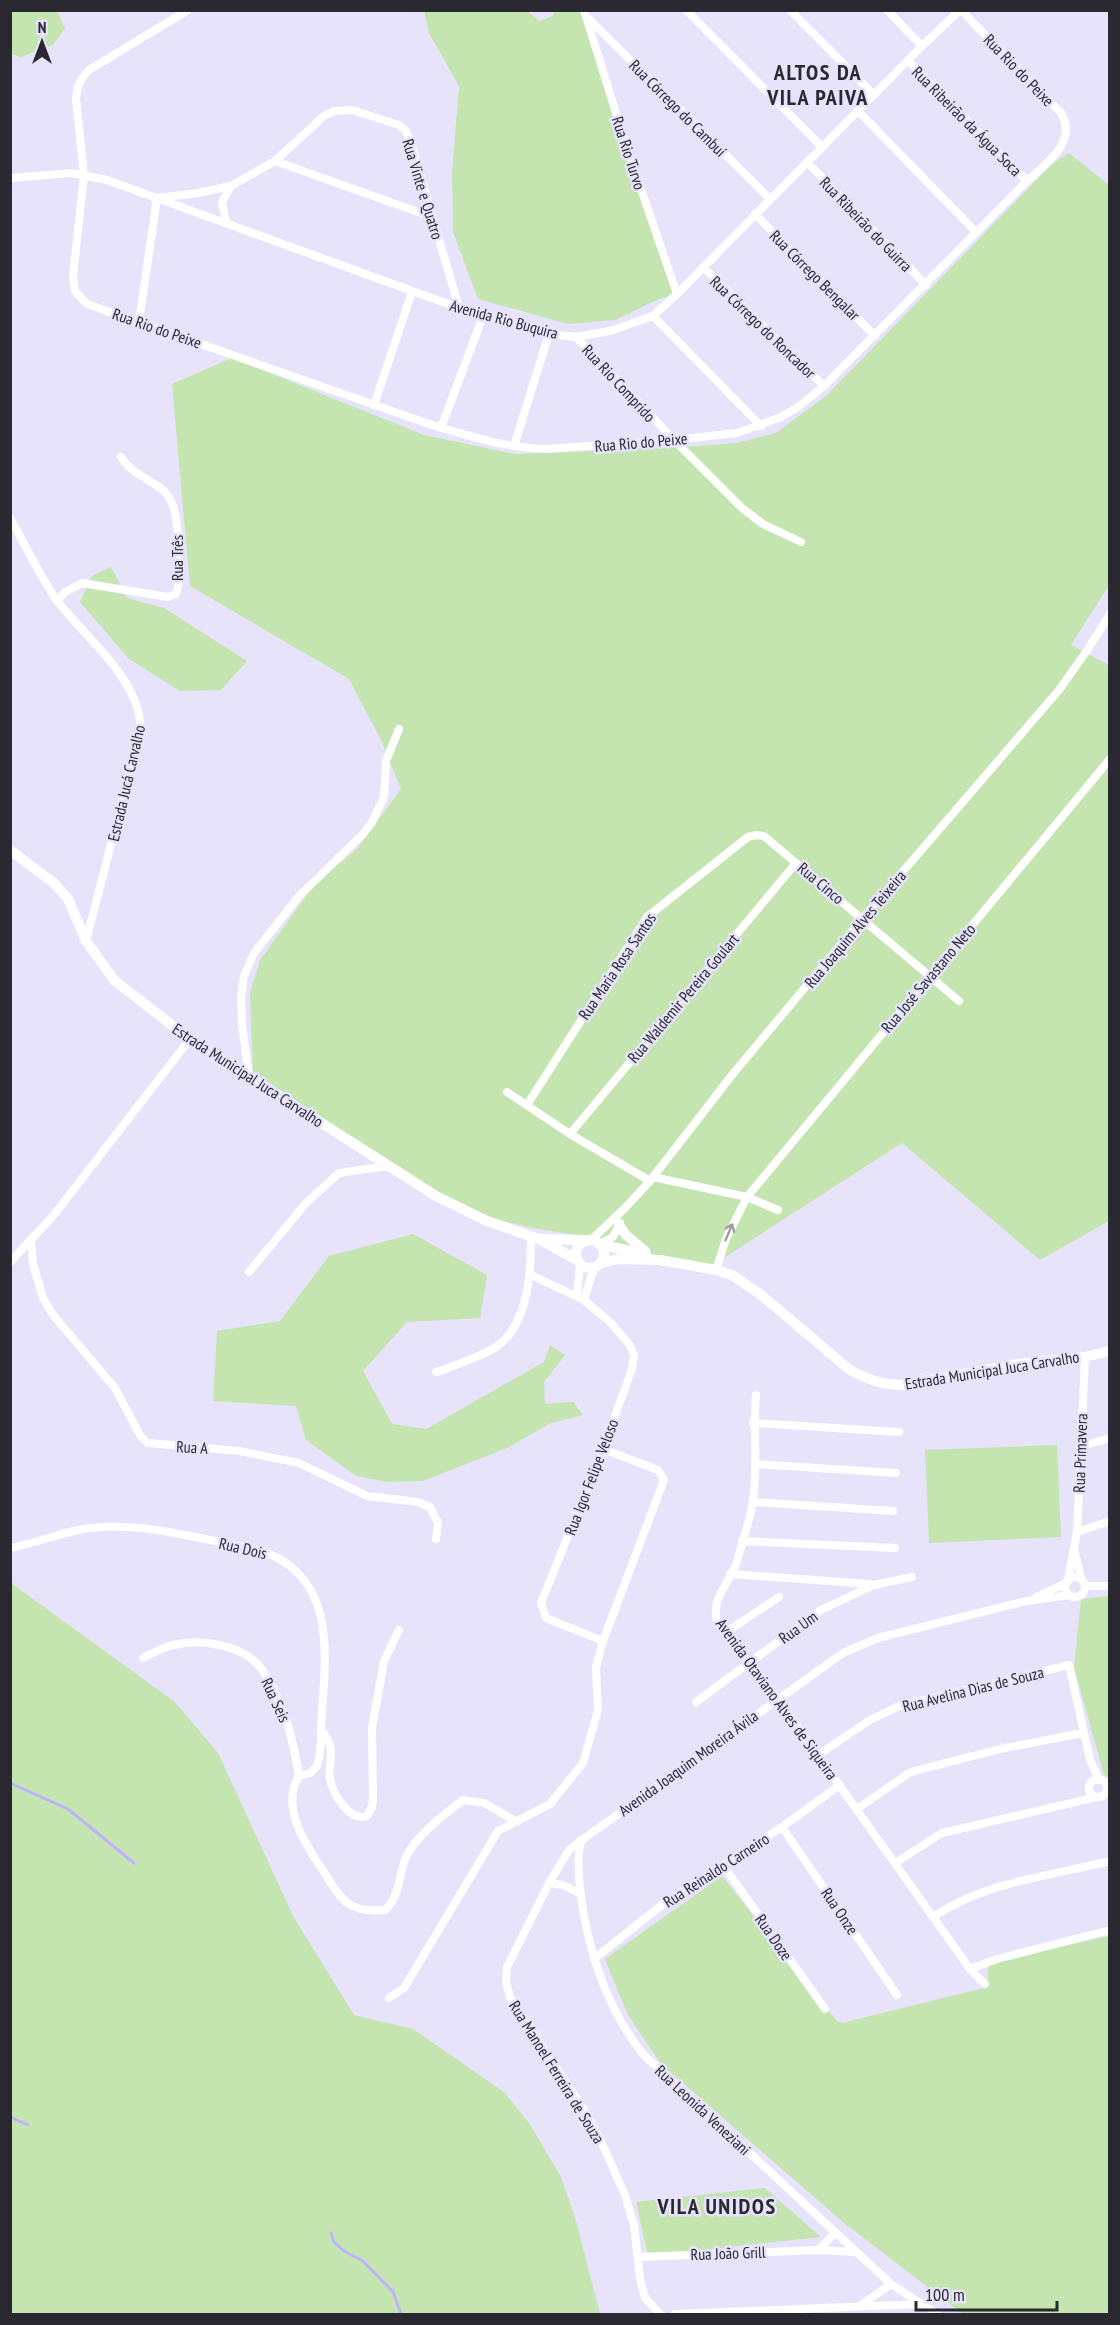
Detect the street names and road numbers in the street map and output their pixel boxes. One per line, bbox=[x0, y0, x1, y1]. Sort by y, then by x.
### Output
street label: Rua Rio do Peixe bbox=[980, 30, 1058, 110]
street label: Rua Córrego do Cambuí bbox=[625, 55, 731, 161]
street label: Rua Ribeirão da Água Soca bbox=[908, 62, 1026, 180]
street label: Rua Rio Turvo bbox=[608, 114, 650, 192]
street label: Rua Vinte e Quatro bbox=[398, 136, 448, 242]
street label: Rua Ribeirão do Guirra bbox=[816, 172, 916, 276]
street label: Rua Córrego Bengalar bbox=[766, 226, 865, 325]
street label: Rua Córrego do Roncador bbox=[706, 271, 820, 383]
street label: Avenida Rio Buquira bbox=[448, 295, 560, 343]
street label: Rua Rio do Peixe bbox=[110, 303, 204, 353]
street label: Rua Rio Comprido bbox=[578, 340, 660, 426]
street label: Rua Rio do Peixe bbox=[594, 428, 688, 456]
street label: Rua Três bbox=[167, 535, 187, 581]
street label: Estrada Jucá Carvalho bbox=[103, 723, 149, 843]
street label: Rua Cinco bbox=[794, 858, 848, 908]
street label: Rua Joaquim Alves Teixeira bbox=[800, 866, 910, 992]
street label: Rua Maria Rosa Santos bbox=[574, 909, 660, 1023]
street label: Rua José Savastano Neto bbox=[877, 919, 980, 1037]
street label: Rua Waldemir Pereira Goulart bbox=[623, 929, 743, 1067]
street label: Estrada Municipal Juca Carvalho bbox=[169, 1019, 327, 1131]
street label: Estrada Municipal Juca Carvalho bbox=[904, 1346, 1081, 1394]
street label: Rua Primavera bbox=[1069, 1413, 1091, 1493]
street label: Rua Igor Felipe Veloso bbox=[560, 1416, 622, 1538]
street label: Rua A bbox=[176, 1436, 209, 1458]
street label: Rua Dois bbox=[217, 1533, 269, 1563]
street label: Rua Um bbox=[775, 1606, 821, 1648]
street label: Avenida Otaviano Alves de Siqueira bbox=[712, 1614, 842, 1784]
street label: Rua Avelina Dias de Souza bbox=[900, 1662, 1046, 1716]
street label: Rua Seis bbox=[257, 1675, 295, 1725]
street label: Avenida Joaquim Moreira Ávila bbox=[614, 1706, 762, 1820]
street label: Rua Reinaldo Carneiro bbox=[659, 1828, 773, 1912]
street label: Rua Onze bbox=[817, 1884, 863, 1938]
street label: Rua Doze bbox=[751, 1910, 797, 1964]
street label: Rua Manoel Ferreira de Souza bbox=[505, 1997, 609, 2147]
street label: Rua Leonida Veneziani bbox=[651, 2061, 755, 2159]
street label: Rua João Grill bbox=[690, 2242, 766, 2264]

